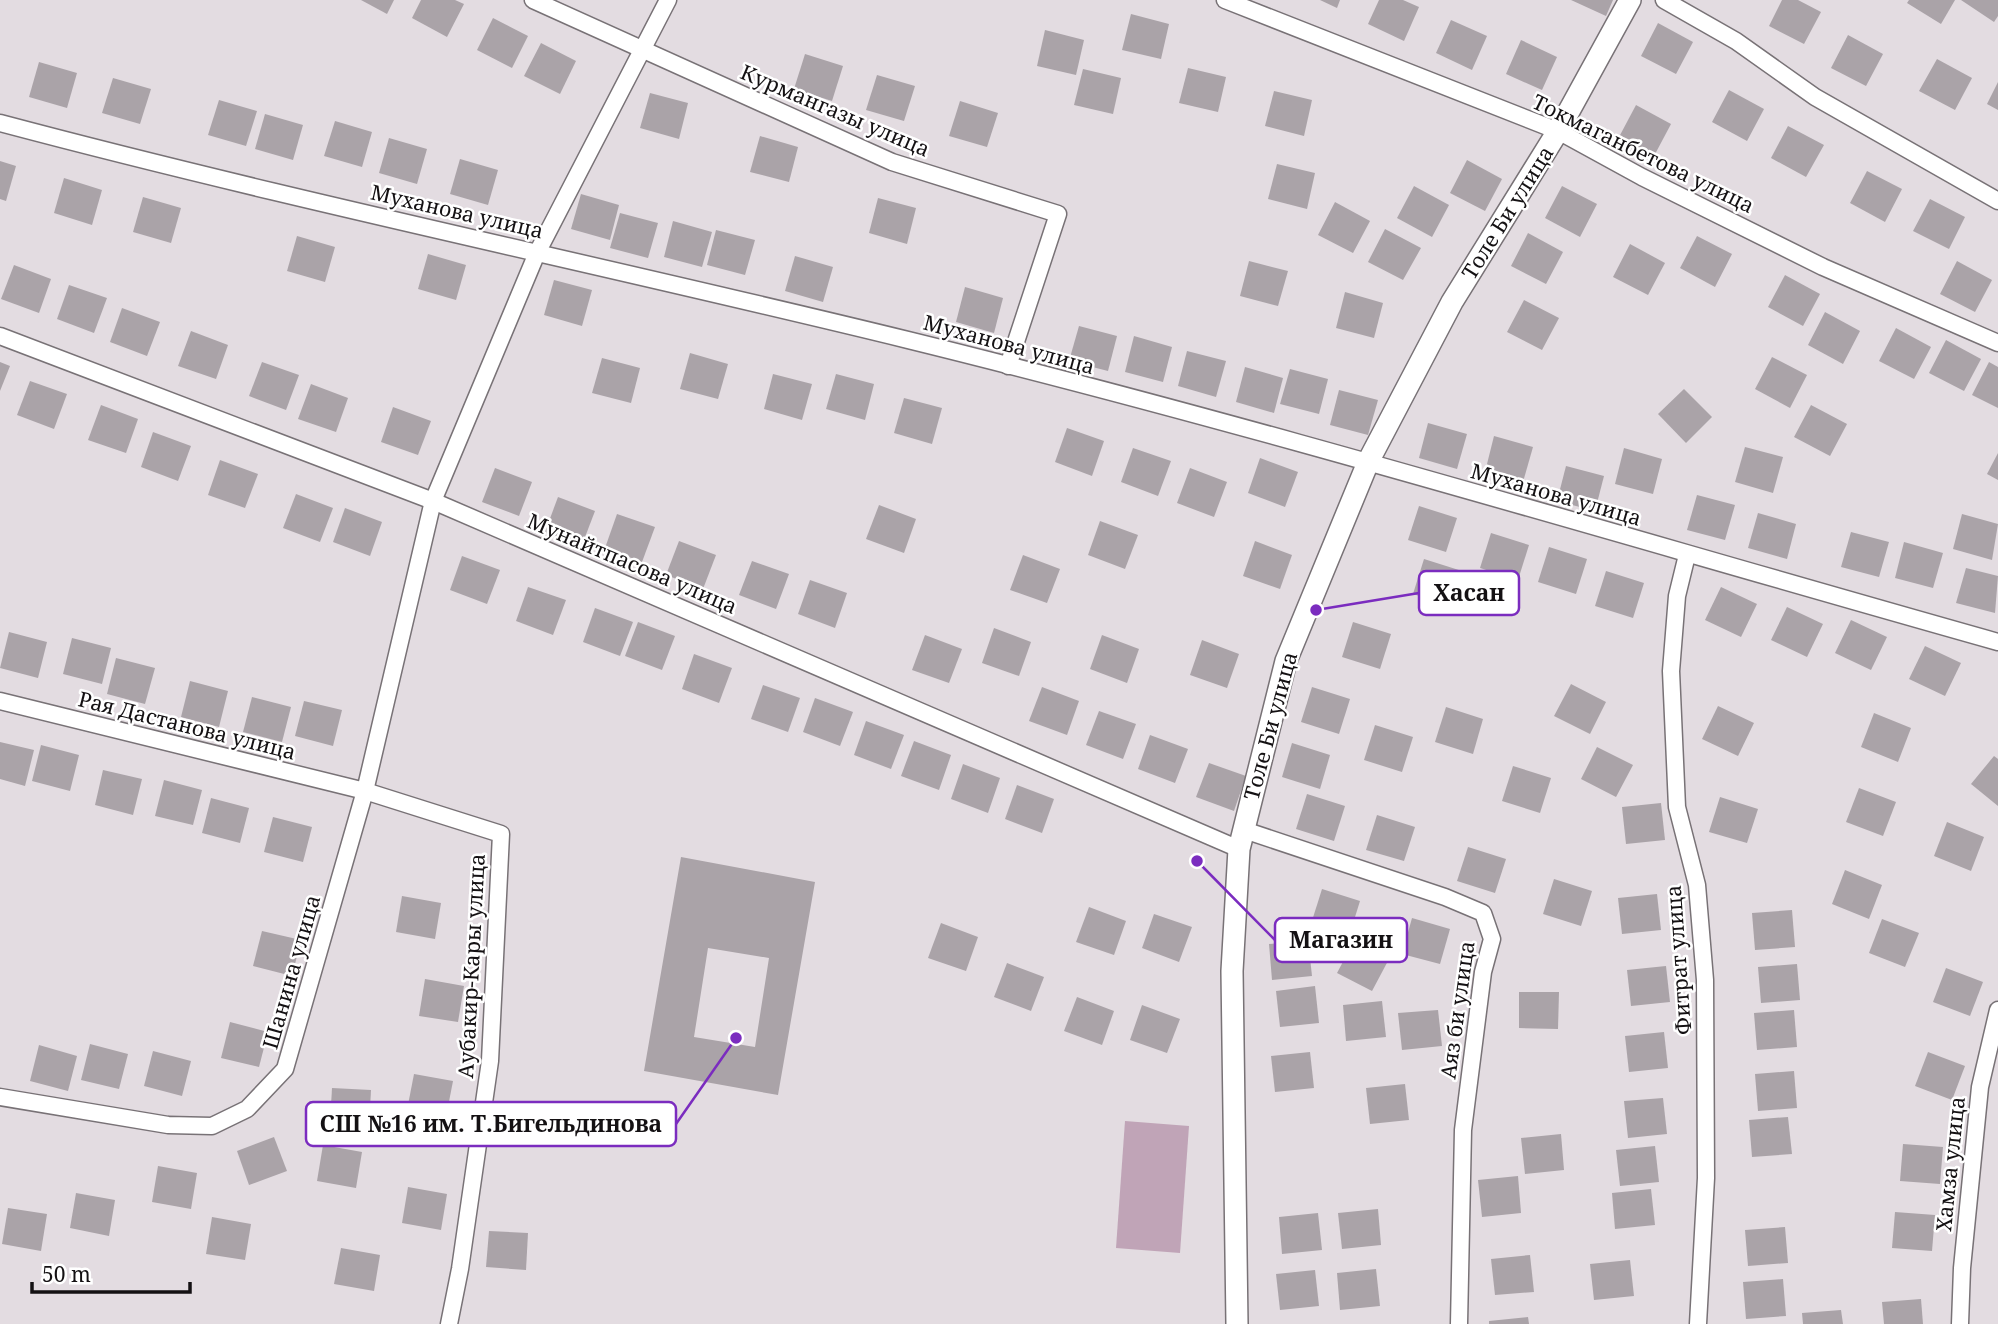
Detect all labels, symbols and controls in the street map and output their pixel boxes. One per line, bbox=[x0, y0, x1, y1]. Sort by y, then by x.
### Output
street label: Курмангазы улица bbox=[737, 58, 934, 163]
street label: Токмаганбетова улица bbox=[1528, 87, 1759, 219]
street label: Толе Би улица bbox=[1455, 140, 1559, 285]
street label: Муханова улица bbox=[368, 178, 546, 244]
street label: Муханова улица bbox=[921, 308, 1098, 380]
street label: Муханова улица bbox=[1468, 456, 1645, 532]
street label: Мунайтпасова улица bbox=[523, 506, 742, 620]
callout: Хасан bbox=[1419, 571, 1519, 615]
text: Хасан bbox=[1433, 576, 1505, 608]
street label: Толе Би улица bbox=[1237, 648, 1303, 803]
street label: Рая Дастанова улица bbox=[76, 684, 299, 766]
street label: Аубакир-Кары улица bbox=[451, 853, 491, 1079]
street label: Фитрат улица bbox=[1659, 884, 1697, 1036]
street label: Шанина улица bbox=[256, 891, 326, 1052]
callout: Магазин bbox=[1275, 918, 1407, 962]
text: Магазин bbox=[1289, 923, 1393, 955]
street label: Аяз би улица bbox=[1433, 939, 1481, 1081]
street label: Хамза улица bbox=[1929, 1095, 1971, 1233]
callout: СШ №16 им. Т.Бигельдинова bbox=[306, 1102, 676, 1146]
text: СШ №16 им. Т.Бигельдинова bbox=[320, 1107, 662, 1139]
scale bar bbox=[32, 1250, 189, 1294]
text: 50 m bbox=[42, 1260, 91, 1288]

